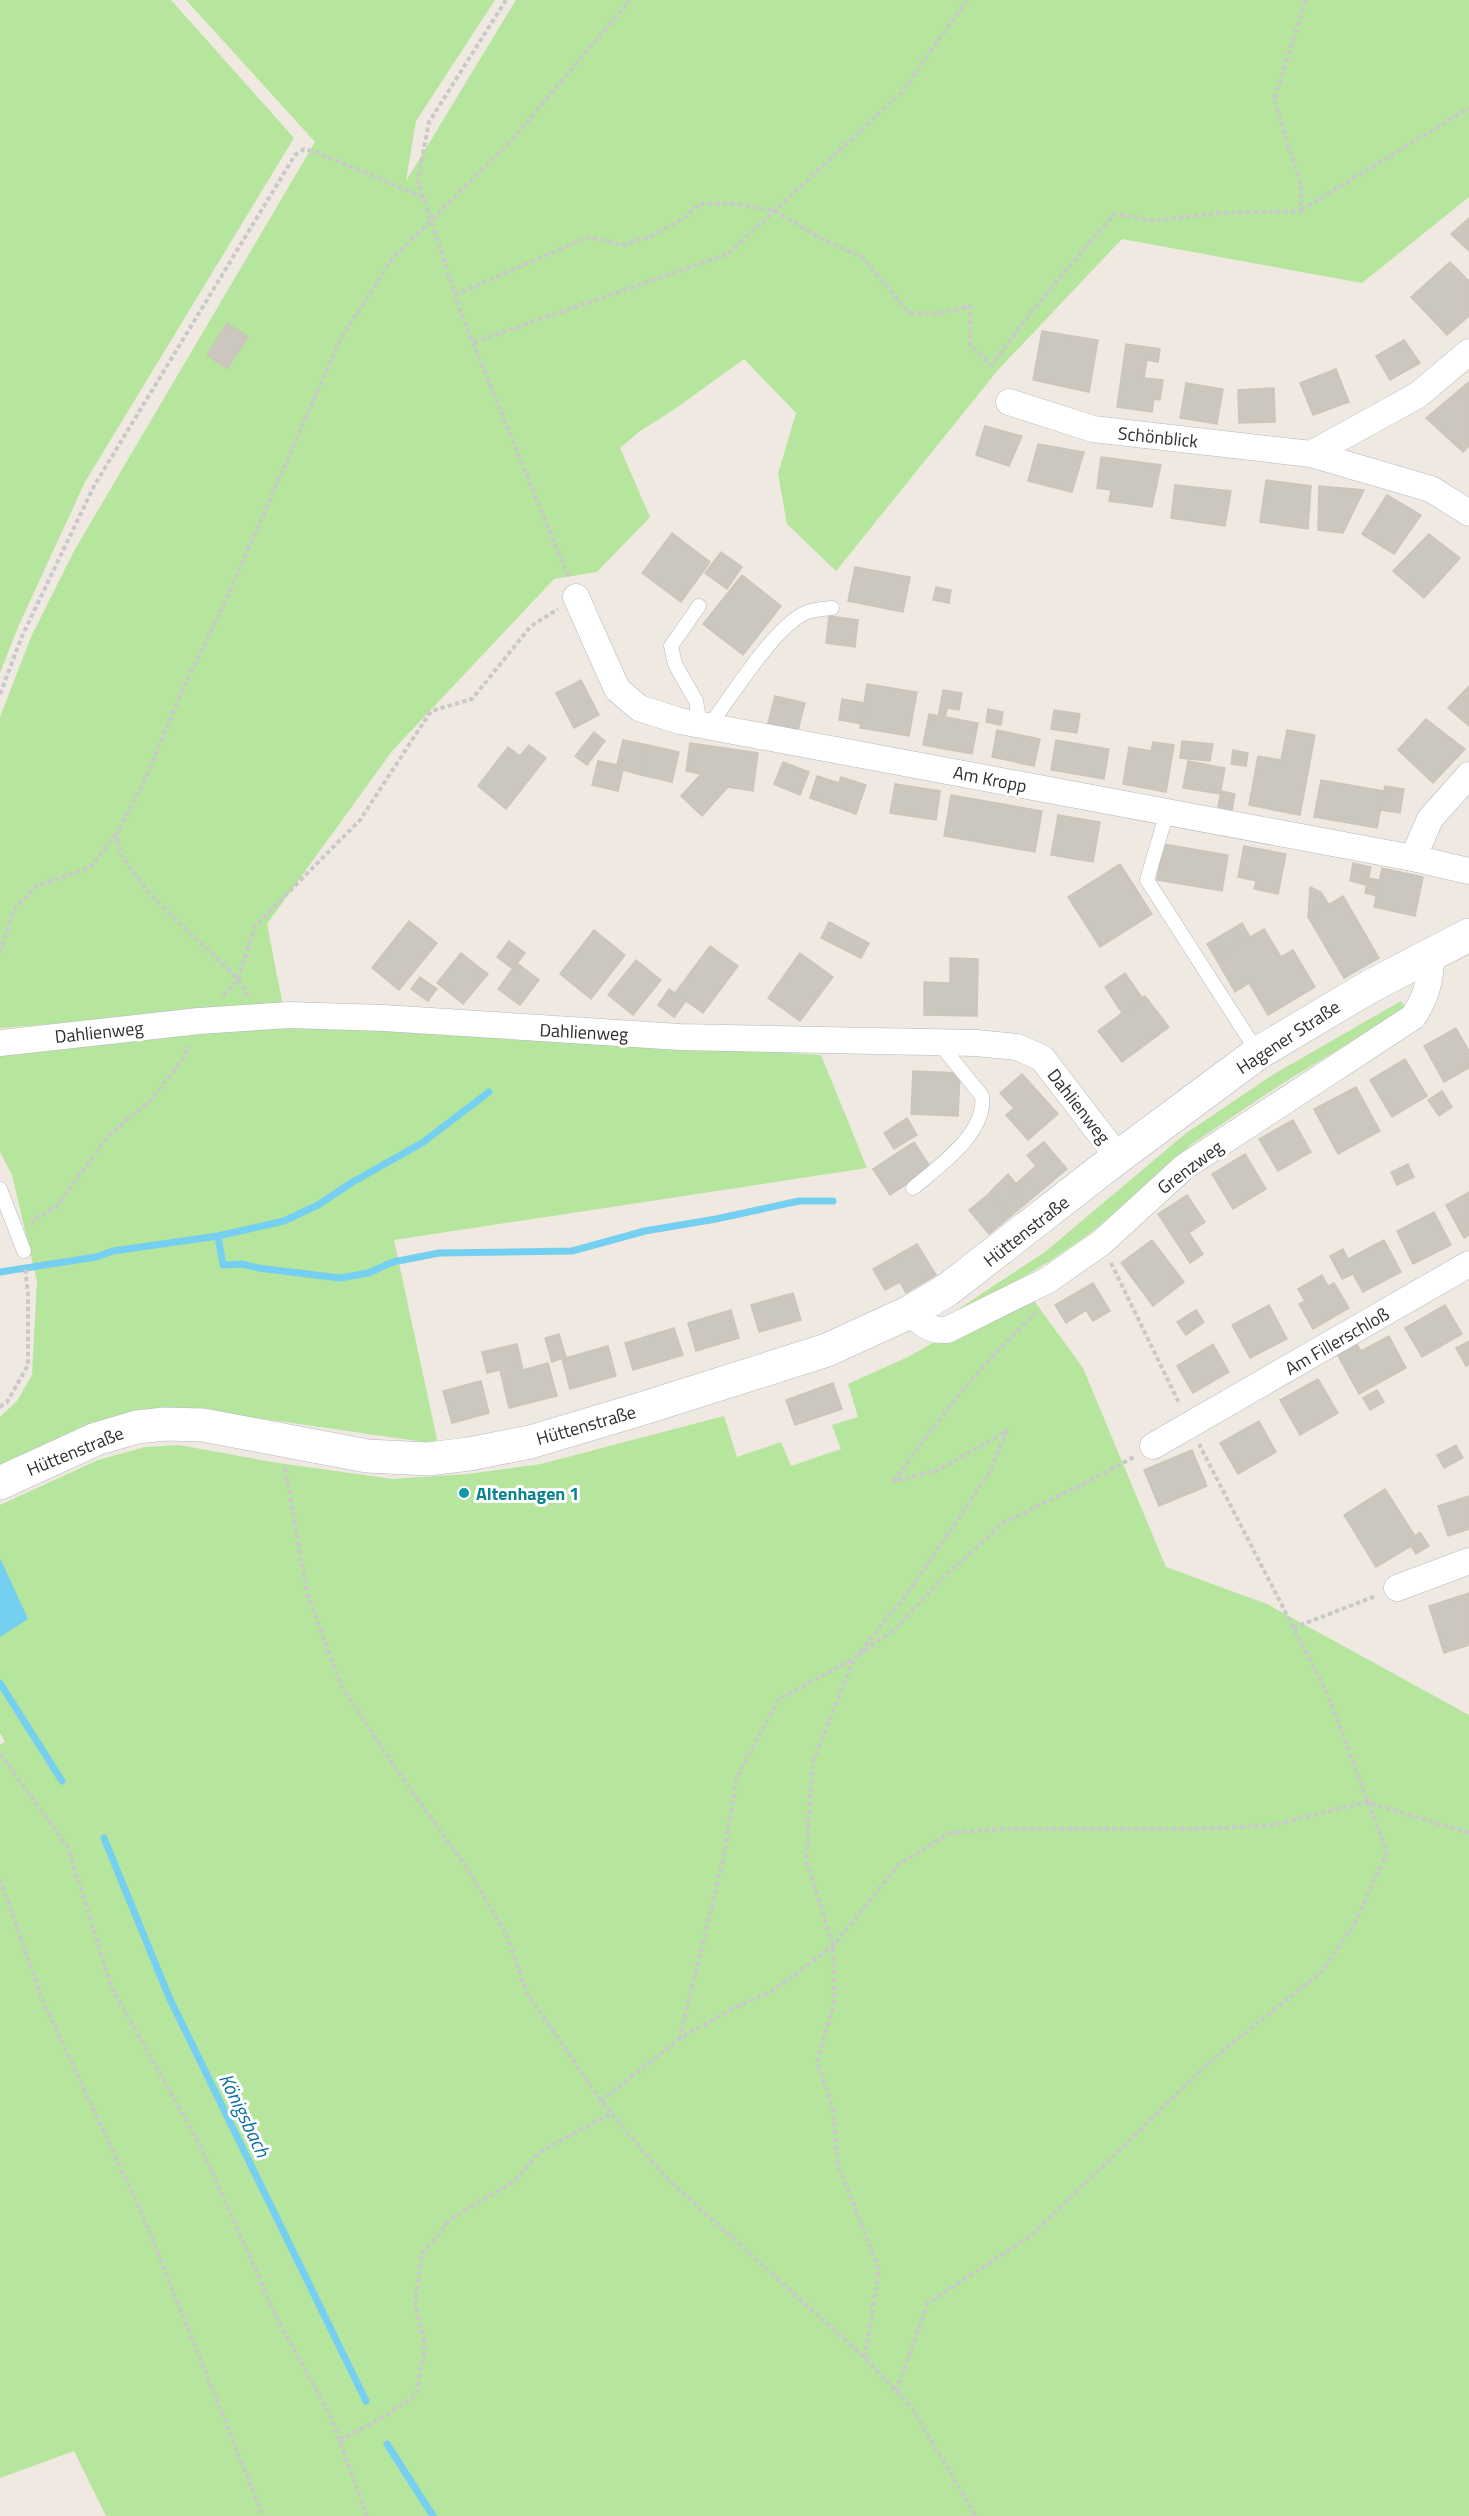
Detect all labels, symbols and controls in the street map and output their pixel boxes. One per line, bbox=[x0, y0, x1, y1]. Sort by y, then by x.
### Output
street label: Schönblick bbox=[1117, 419, 1200, 455]
street label: Am Kropp bbox=[951, 759, 1029, 799]
street label: Hagener Straße bbox=[1231, 993, 1345, 1081]
street label: Dahlienweg bbox=[53, 1014, 145, 1050]
street label: Dahlienweg bbox=[539, 1016, 629, 1048]
street label: Dahlienweg bbox=[1041, 1063, 1117, 1149]
street label: Grenzweg bbox=[1152, 1133, 1228, 1201]
street label: Hüttenstraße bbox=[977, 1189, 1075, 1273]
street label: Am Fillerschloß bbox=[1280, 1300, 1394, 1382]
street label: Hüttenstraße bbox=[533, 1398, 639, 1452]
street label: Hüttenstraße bbox=[22, 1419, 128, 1483]
place label: Altenhagen 1 bbox=[476, 1480, 579, 1507]
marker: Altenhagen 1 bbox=[457, 1486, 471, 1500]
water label: Königsbach bbox=[211, 2068, 279, 2163]

